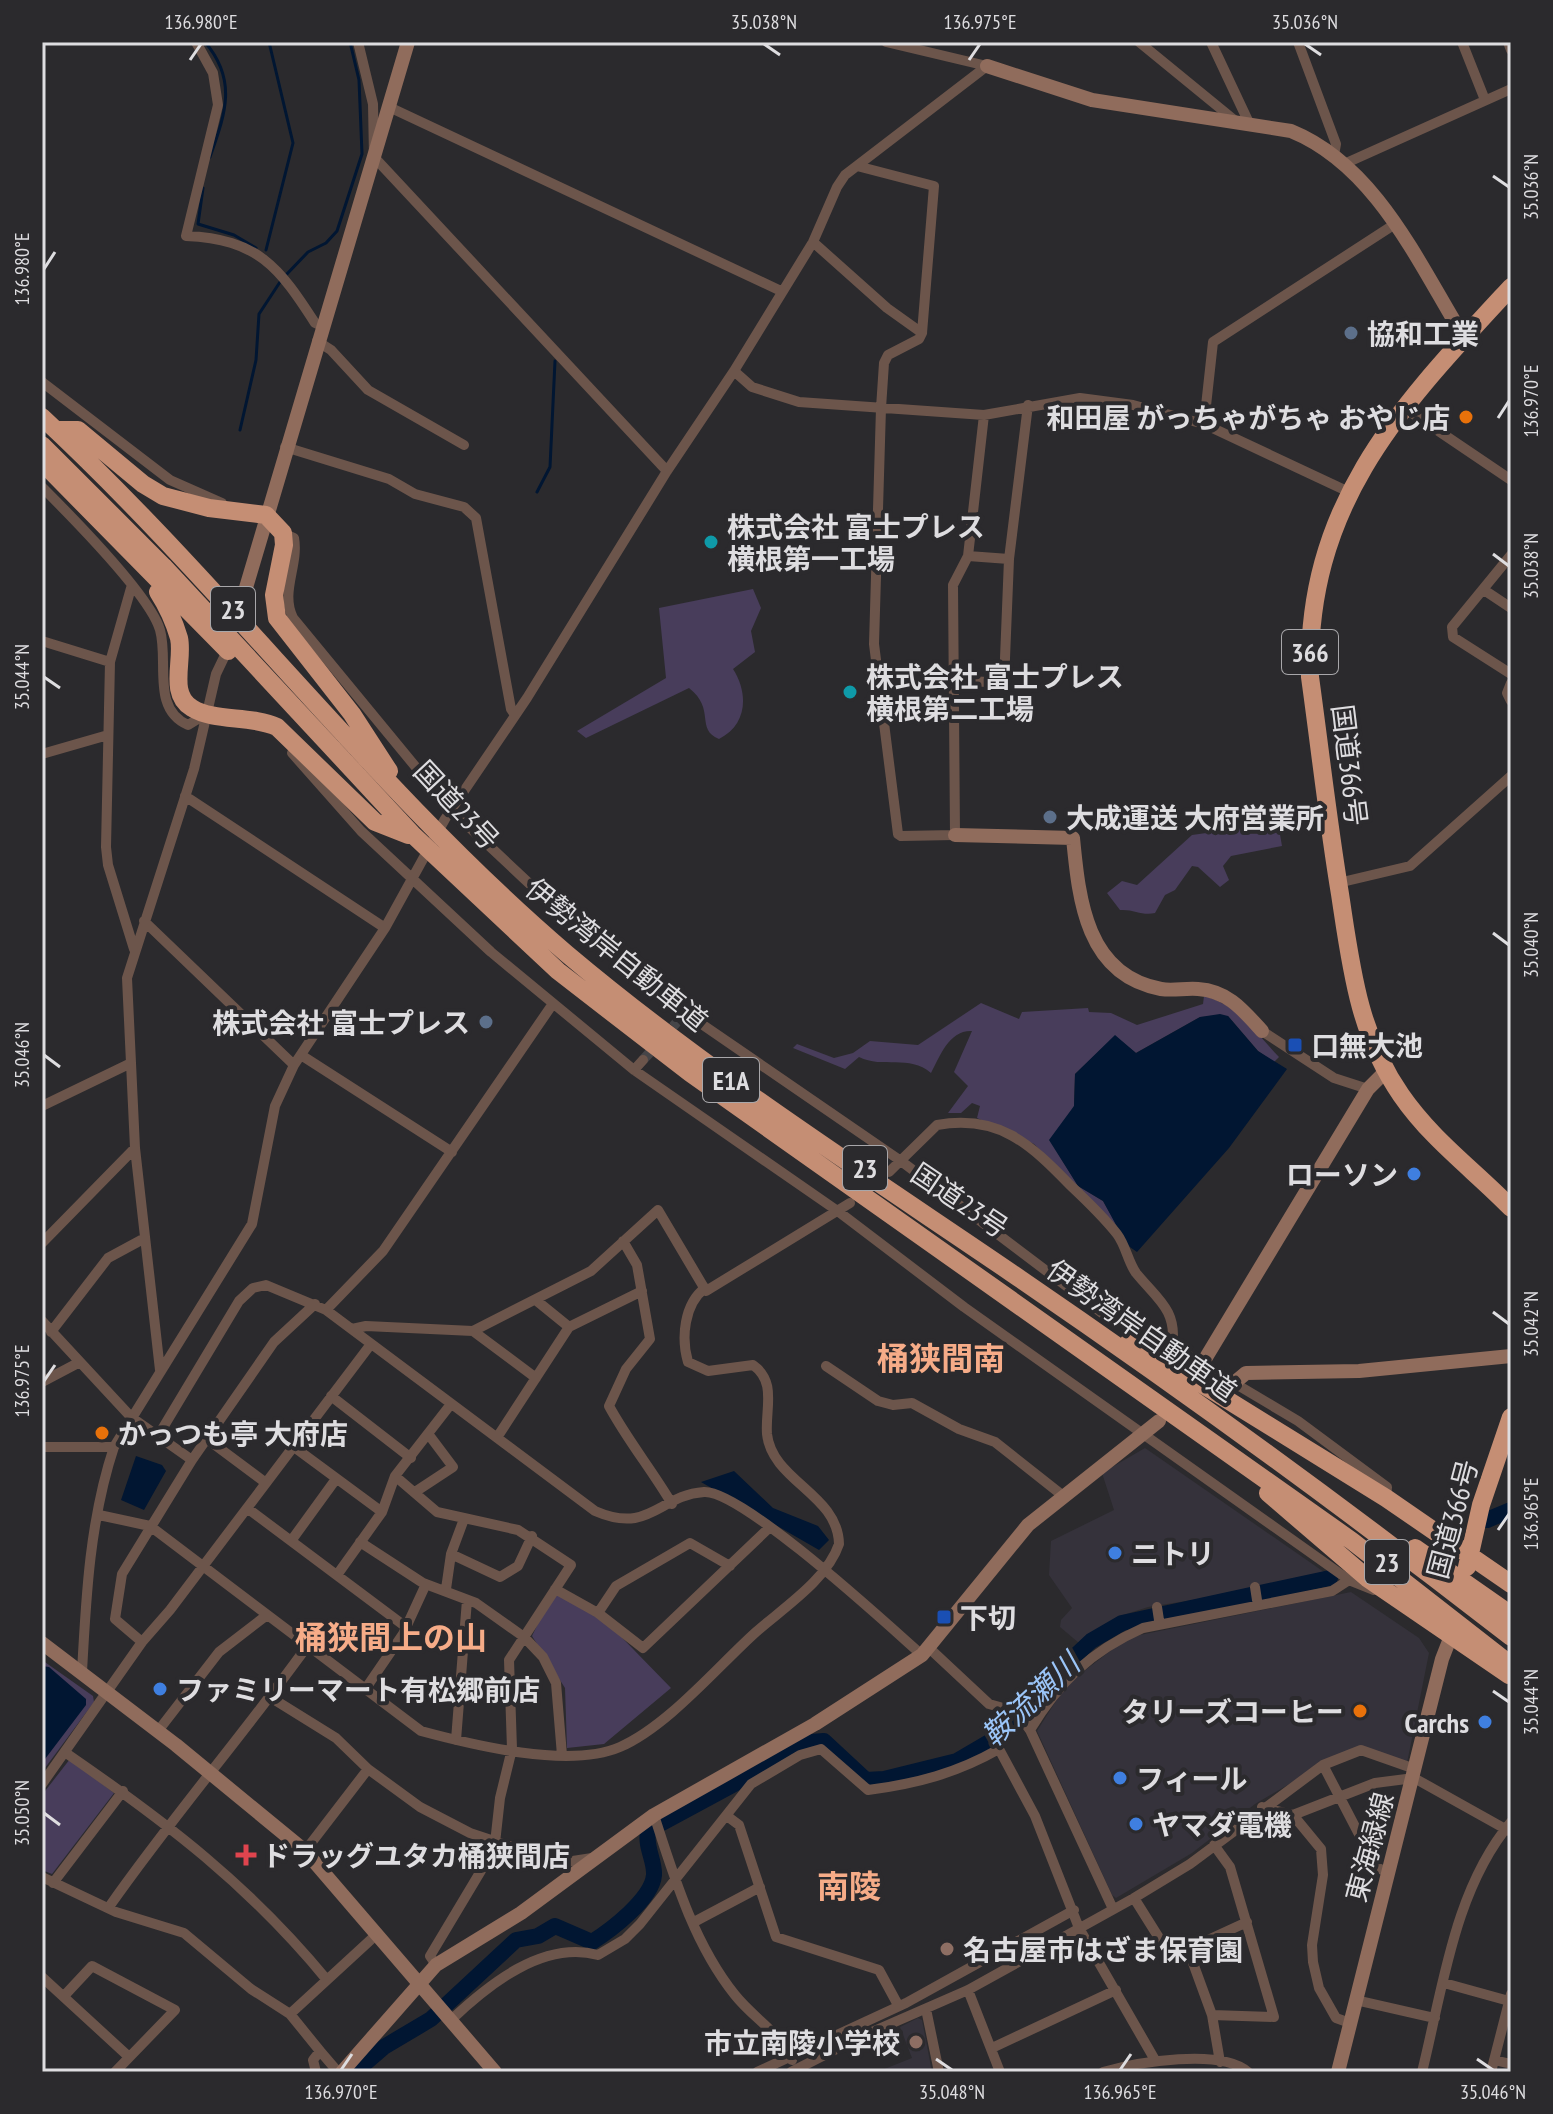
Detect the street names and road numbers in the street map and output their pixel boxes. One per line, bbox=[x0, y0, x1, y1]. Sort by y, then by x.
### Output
road number: 23 bbox=[211, 587, 255, 631]
road number: 366 bbox=[1282, 630, 1338, 674]
street label: 国道366号 bbox=[1324, 702, 1376, 828]
street label: 国道23号 bbox=[406, 752, 508, 858]
street label: 伊勢湾岸自動車道 bbox=[518, 869, 716, 1039]
road number: E1A bbox=[703, 1058, 759, 1102]
road number: 23 bbox=[843, 1146, 887, 1190]
street label: 国道23号 bbox=[904, 1154, 1016, 1246]
street label: 伊勢湾岸自動車道 bbox=[1040, 1251, 1244, 1409]
street label: 国道366号 bbox=[1418, 1455, 1486, 1583]
road number: 23 bbox=[1365, 1540, 1409, 1584]
street label: 東海緑線 bbox=[1337, 1788, 1401, 1906]

